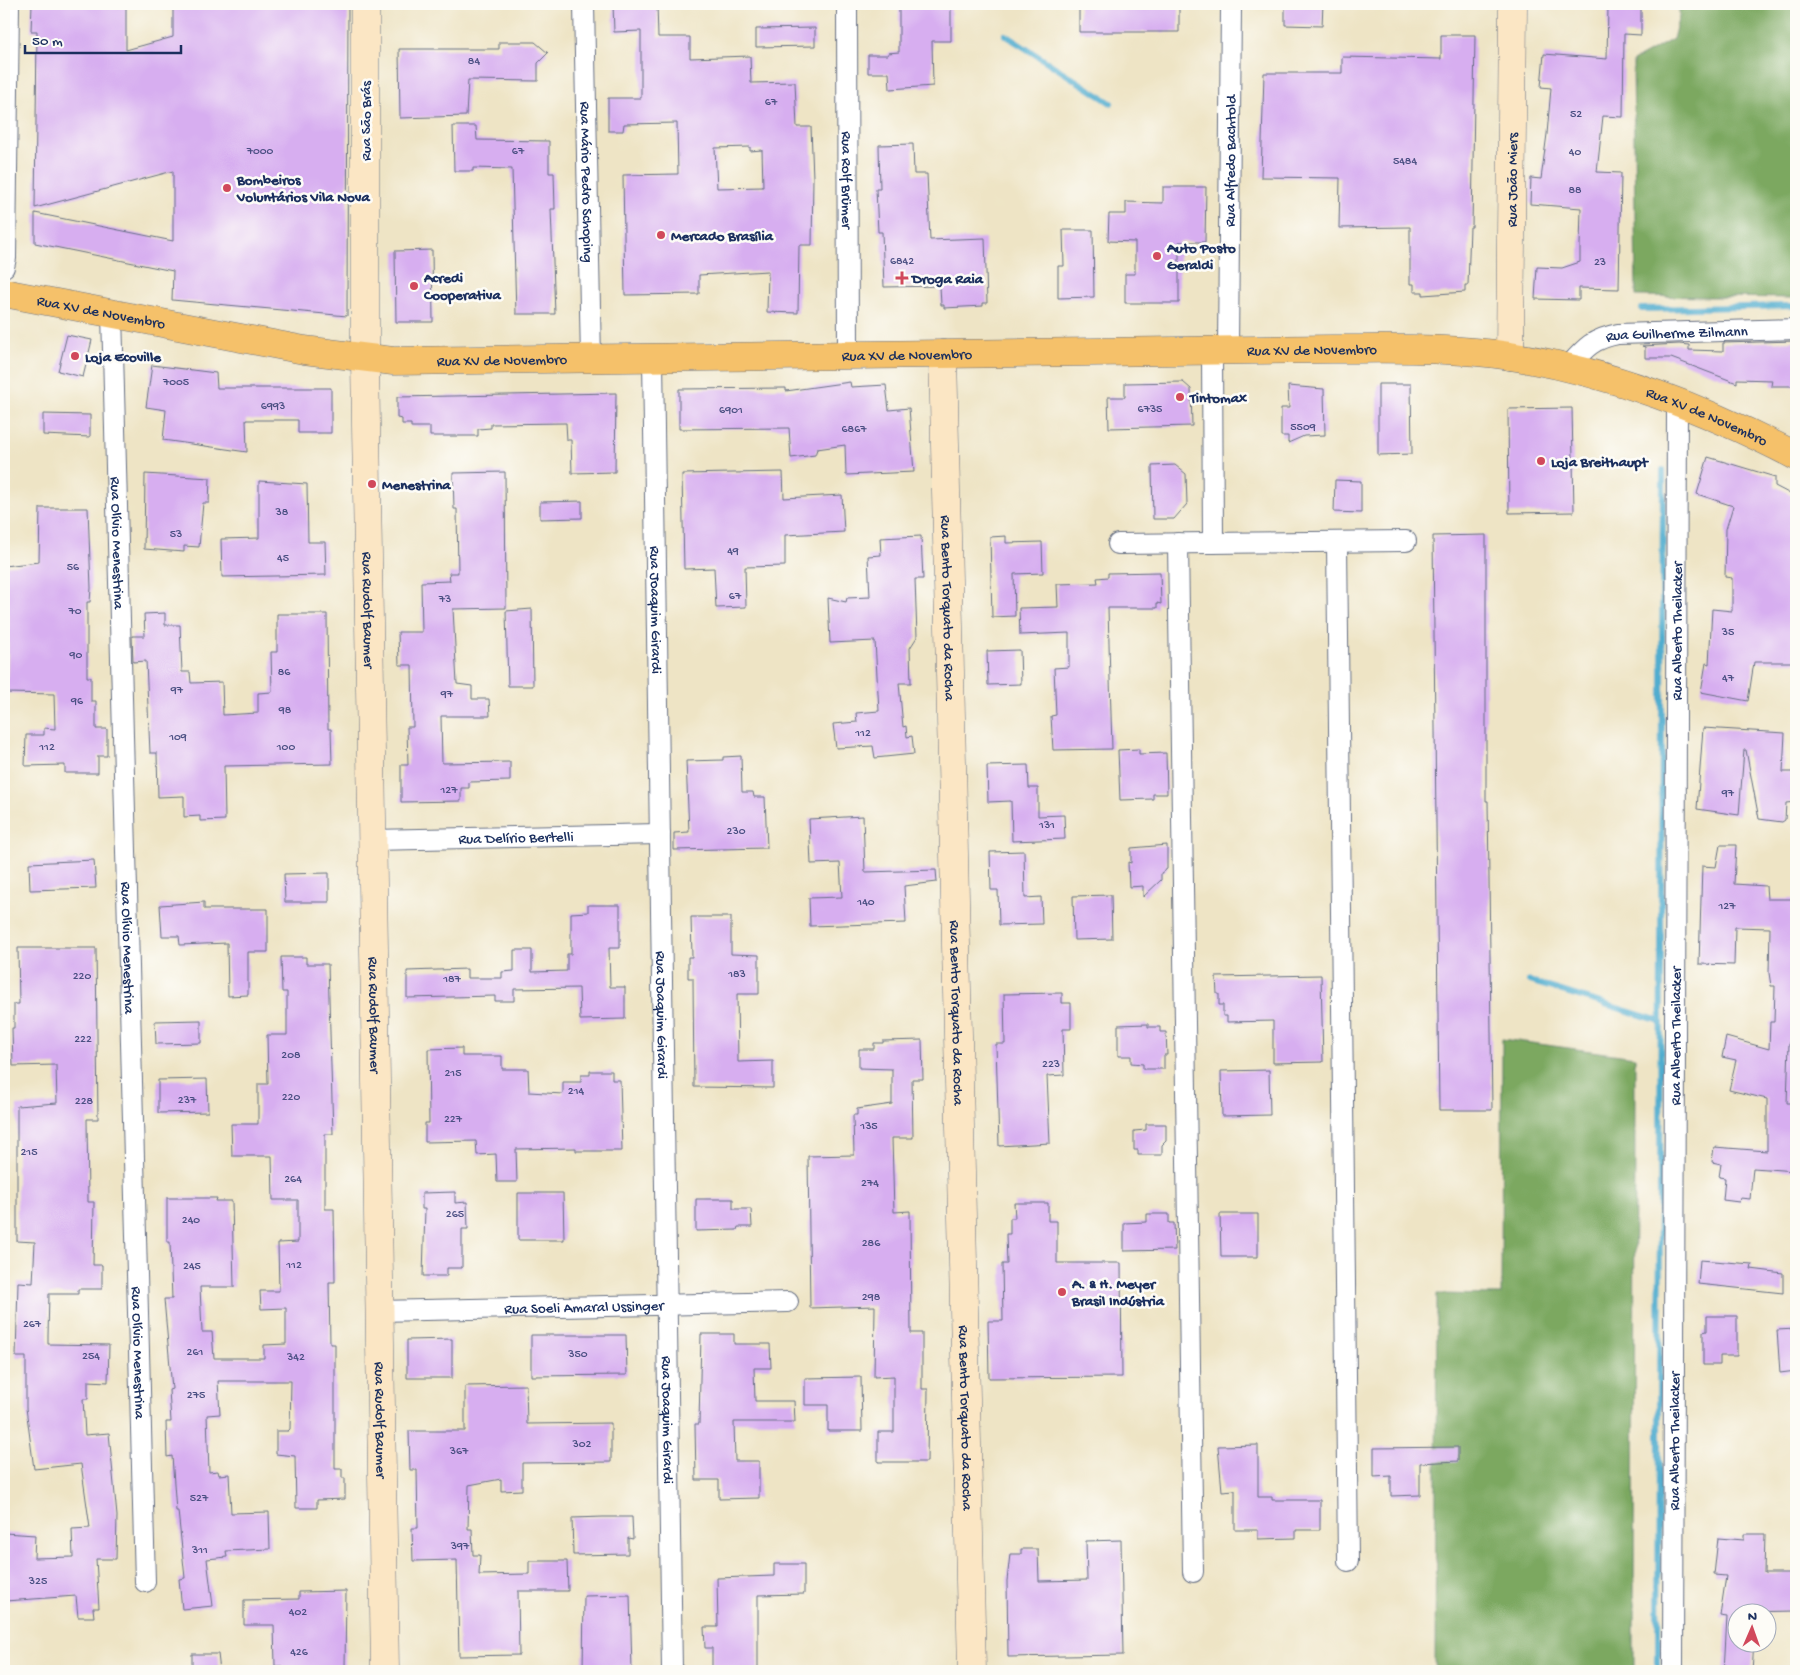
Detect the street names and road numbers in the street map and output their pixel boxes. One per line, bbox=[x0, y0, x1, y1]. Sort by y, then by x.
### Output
street label: Rua São Brás bbox=[358, 80, 376, 161]
street label: Rua Alfredo Bachtold bbox=[1222, 94, 1241, 227]
street label: Rua Mário Pedro Schoping bbox=[575, 101, 596, 263]
street label: Rua Rolf Brümer bbox=[836, 131, 855, 231]
street label: Rua João Miers bbox=[1504, 132, 1523, 227]
street label: Rua XV de Novembro bbox=[35, 292, 167, 334]
street label: Rua Guilherme Zilmann bbox=[1604, 323, 1748, 348]
street label: Rua XV de Novembro bbox=[1247, 342, 1377, 361]
street label: Rua XV de Novembro bbox=[842, 347, 972, 366]
street label: Rua XV de Novembro bbox=[437, 352, 567, 371]
street label: Rua XV de Novembro bbox=[1643, 384, 1770, 451]
street label: Rua Olívio Menestrina bbox=[105, 477, 127, 610]
street label: Rua Bento Torquato da Rocha bbox=[936, 515, 958, 702]
street label: Rua Joaquim Girardi bbox=[645, 546, 665, 674]
street label: Rua Rudolf Baumer bbox=[357, 552, 377, 670]
street label: Rua Alberto Theilacker bbox=[1669, 560, 1687, 700]
street label: Rua Delírio Bertelli bbox=[458, 829, 574, 849]
street label: Rua Olívio Menestrina bbox=[116, 881, 137, 1015]
street label: Rua Bento Torquato da Rocha bbox=[944, 920, 967, 1106]
street label: Rua Joaquim Girardi bbox=[651, 951, 670, 1079]
street label: Rua Rudolf Baumer bbox=[363, 957, 383, 1075]
street label: Rua Alberto Theilacker bbox=[1668, 965, 1686, 1105]
street label: Rua Olívio Menestrina bbox=[126, 1286, 148, 1420]
street label: Rua Soeli Amaral Ussinger bbox=[504, 1298, 666, 1319]
street label: Rua Bento Torquato da Rocha bbox=[953, 1325, 975, 1511]
street label: Rua Joaquim Girardi bbox=[656, 1356, 676, 1484]
street label: Rua Rudolf Baumer bbox=[369, 1362, 389, 1480]
street label: Rua Alberto Theilacker bbox=[1667, 1370, 1685, 1510]

